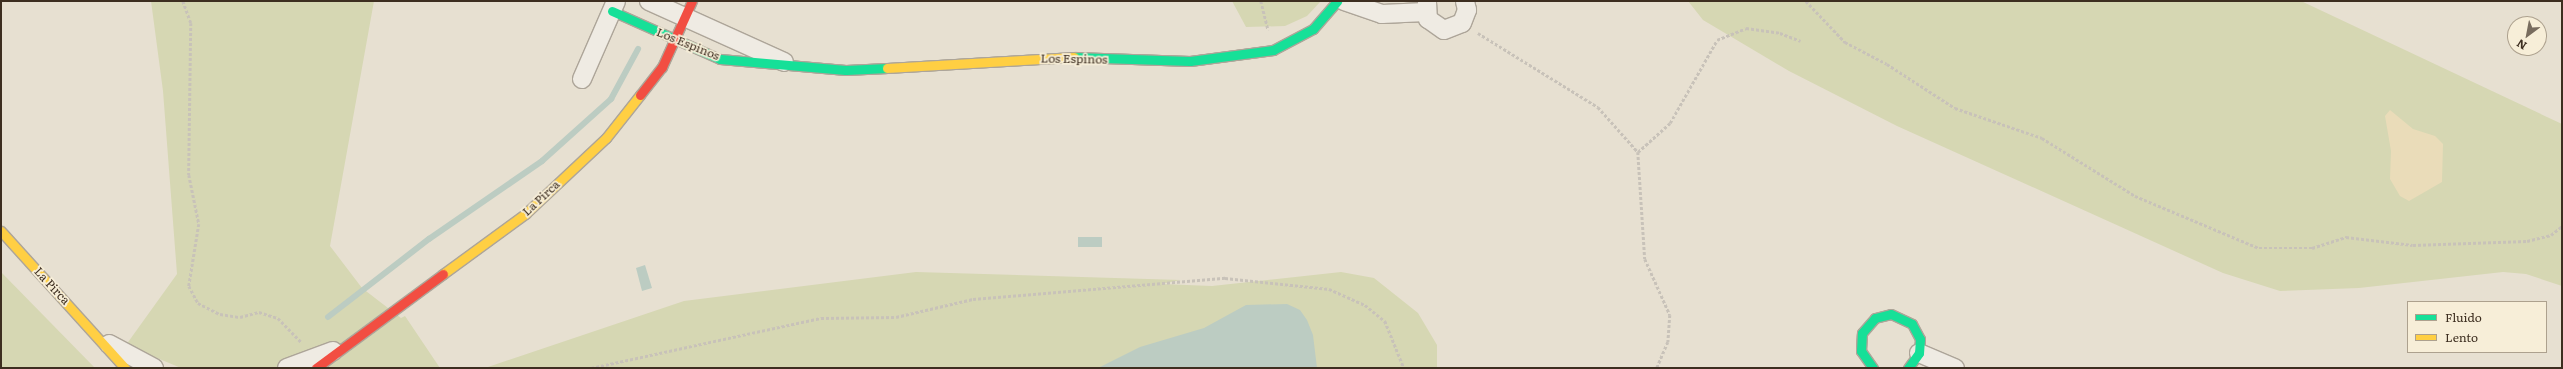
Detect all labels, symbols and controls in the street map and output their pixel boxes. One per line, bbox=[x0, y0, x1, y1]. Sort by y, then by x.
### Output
north arrow bbox=[2507, 16, 2547, 56]
street label: Los Espinos bbox=[654, 25, 722, 63]
text: N bbox=[2513, 36, 2529, 55]
street label: Los Espinos bbox=[1040, 51, 1108, 67]
street label: La Pirca bbox=[519, 177, 563, 219]
street label: La Pirca bbox=[31, 264, 73, 308]
legend bbox=[2407, 301, 2547, 353]
text: Fluido bbox=[2445, 308, 2482, 326]
text: Lento bbox=[2445, 328, 2478, 346]

